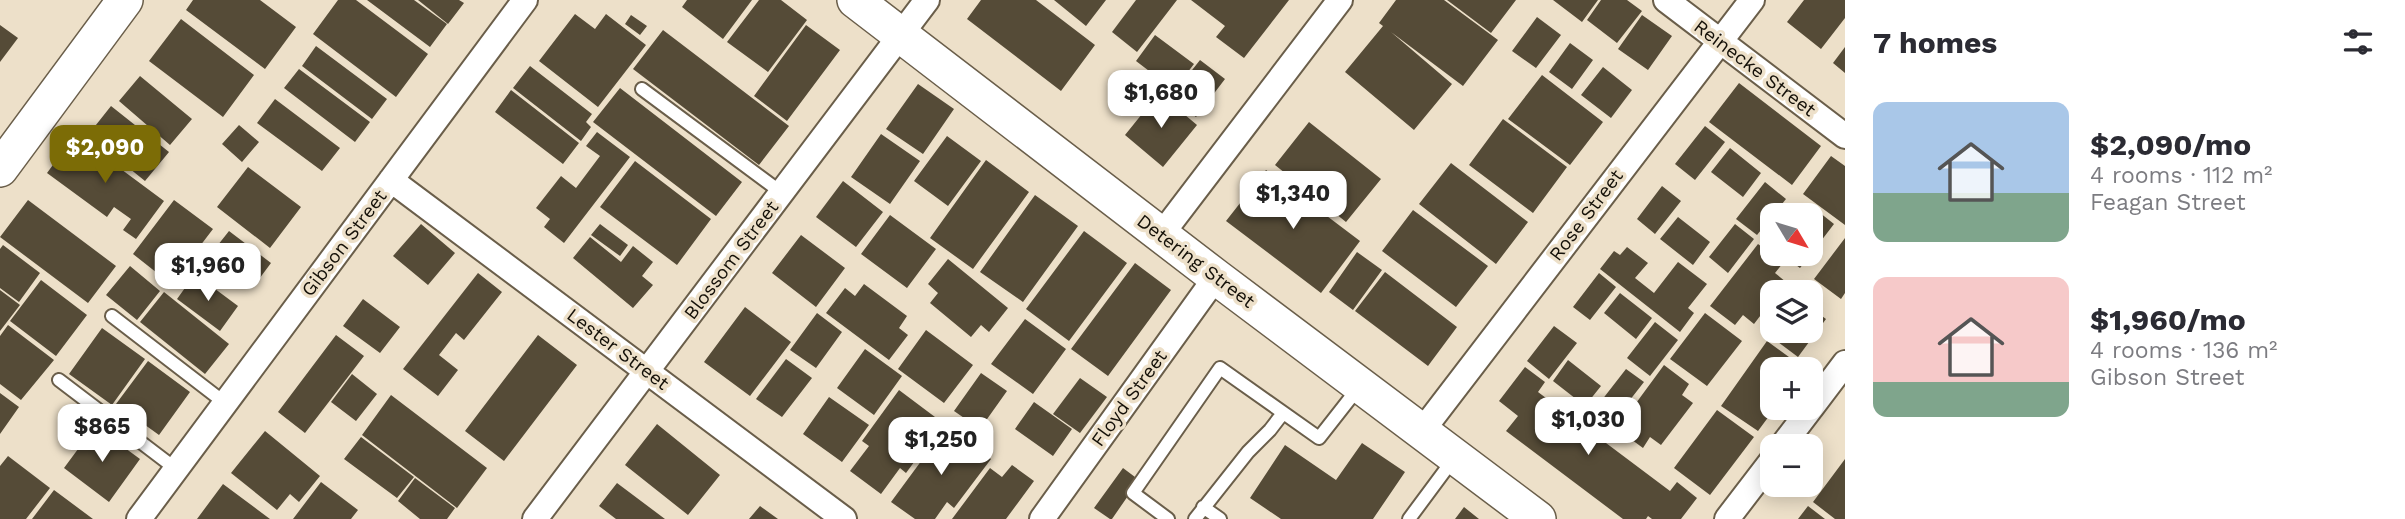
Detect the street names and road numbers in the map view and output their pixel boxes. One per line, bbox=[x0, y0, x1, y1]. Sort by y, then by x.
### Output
street label: Reinecke Street bbox=[1689, 15, 1821, 121]
street label: Rose Street bbox=[1544, 165, 1628, 265]
street label: Gibson Street bbox=[296, 185, 392, 301]
street label: Blossom Street bbox=[679, 196, 783, 324]
street label: Detering Street bbox=[1133, 209, 1260, 313]
street label: Lester Street bbox=[562, 303, 674, 395]
street label: Floyd Street bbox=[1086, 345, 1172, 451]

